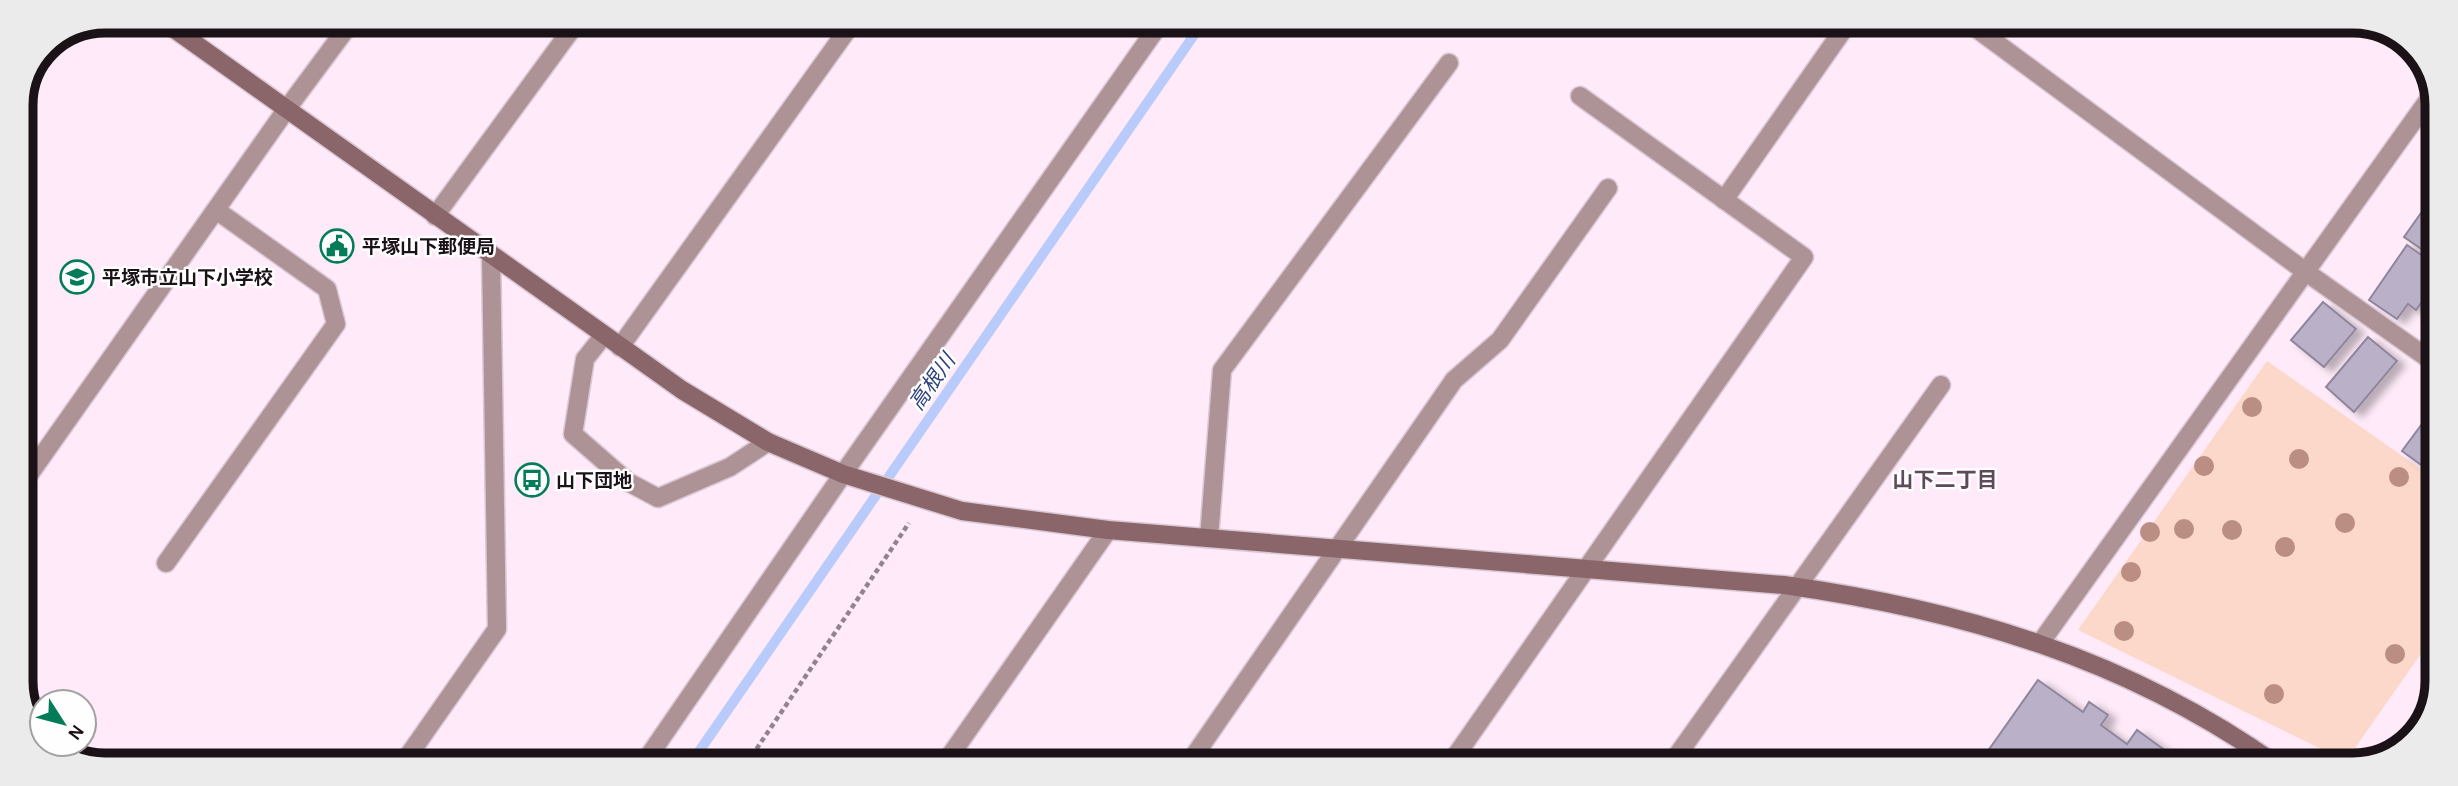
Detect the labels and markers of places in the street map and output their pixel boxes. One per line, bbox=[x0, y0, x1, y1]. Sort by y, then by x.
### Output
public building icon: 平塚山下郵便局 bbox=[318, 227, 356, 265]
place label: 平塚山下郵便局 bbox=[362, 237, 495, 257]
school or university icon: 平塚市立山下小学校 bbox=[58, 258, 96, 296]
place label: 平塚市立山下小学校 bbox=[102, 267, 273, 288]
bus stop icon: 山下団地 bbox=[513, 461, 551, 499]
place label: 山下団地 bbox=[556, 471, 632, 491]

